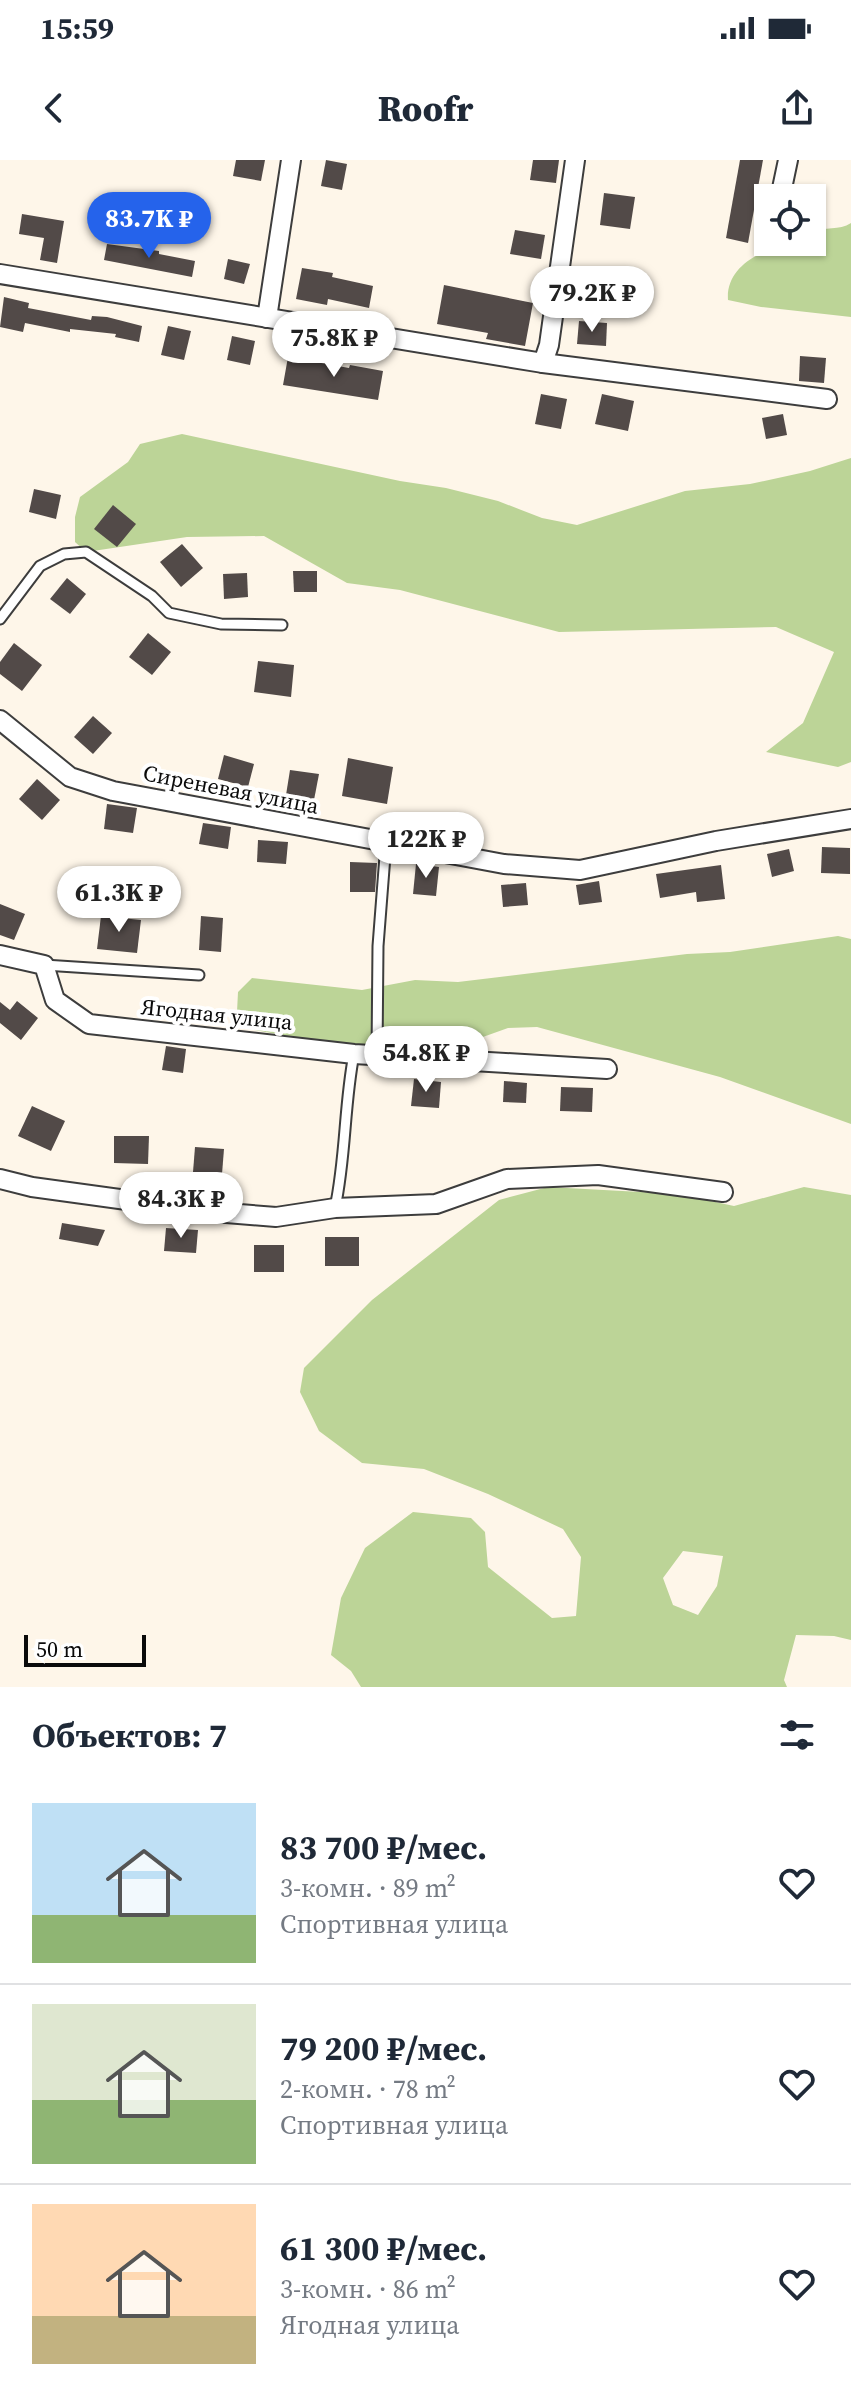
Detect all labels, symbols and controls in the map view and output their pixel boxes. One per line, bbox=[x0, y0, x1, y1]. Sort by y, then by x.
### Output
text: 15:59 bbox=[40, 8, 114, 49]
text: Roofr bbox=[378, 84, 473, 133]
icon: back bbox=[32, 86, 76, 130]
icon: share bbox=[775, 86, 819, 130]
map controls bbox=[754, 184, 826, 256]
button: locate bbox=[754, 184, 826, 256]
pin: 83.7K ₽ bbox=[75, 192, 223, 260]
text: 83.7K ₽ bbox=[105, 200, 193, 236]
pin: 79.2K ₽ bbox=[518, 266, 666, 334]
text: 79.2K ₽ bbox=[548, 274, 636, 310]
pin: 75.8K ₽ bbox=[260, 311, 408, 379]
text: 75.8K ₽ bbox=[290, 319, 378, 355]
street label: Сиреневая улица bbox=[141, 757, 322, 821]
pin: 122K ₽ bbox=[361, 812, 491, 880]
text: 122K ₽ bbox=[386, 820, 466, 856]
pin: 61.3K ₽ bbox=[45, 866, 193, 934]
text: 61.3K ₽ bbox=[75, 874, 163, 910]
street label: Ягодная улица bbox=[140, 991, 295, 1037]
pin: 54.8K ₽ bbox=[352, 1026, 500, 1094]
text: 54.8K ₽ bbox=[382, 1034, 470, 1070]
pin: 84.3K ₽ bbox=[107, 1172, 255, 1240]
text: 84.3K ₽ bbox=[137, 1180, 225, 1216]
scale bar bbox=[24, 1631, 146, 1667]
text: 50 m bbox=[36, 1634, 83, 1664]
text: Объектов: 7 bbox=[32, 1712, 227, 1758]
icon: filters bbox=[775, 1713, 819, 1757]
text: 83 700 ₽/мес. bbox=[280, 1824, 487, 1870]
icon: home bbox=[96, 1835, 192, 1931]
icon: heart bbox=[775, 1861, 819, 1905]
text: 3-комн. · 89 m² bbox=[280, 1870, 456, 1906]
text: Спортивная улица bbox=[280, 1906, 508, 1942]
text: 79 200 ₽/мес. bbox=[280, 2025, 487, 2071]
icon: home bbox=[96, 2036, 192, 2132]
icon: heart bbox=[775, 2062, 819, 2106]
text: 2-комн. · 78 m² bbox=[280, 2071, 456, 2107]
text: Спортивная улица bbox=[280, 2107, 508, 2143]
text: 61 300 ₽/мес. bbox=[280, 2225, 487, 2271]
icon: home bbox=[96, 2236, 192, 2332]
icon: heart bbox=[775, 2262, 819, 2306]
text: 3-комн. · 86 m² bbox=[280, 2271, 456, 2307]
text: Ягодная улица bbox=[280, 2307, 460, 2343]

